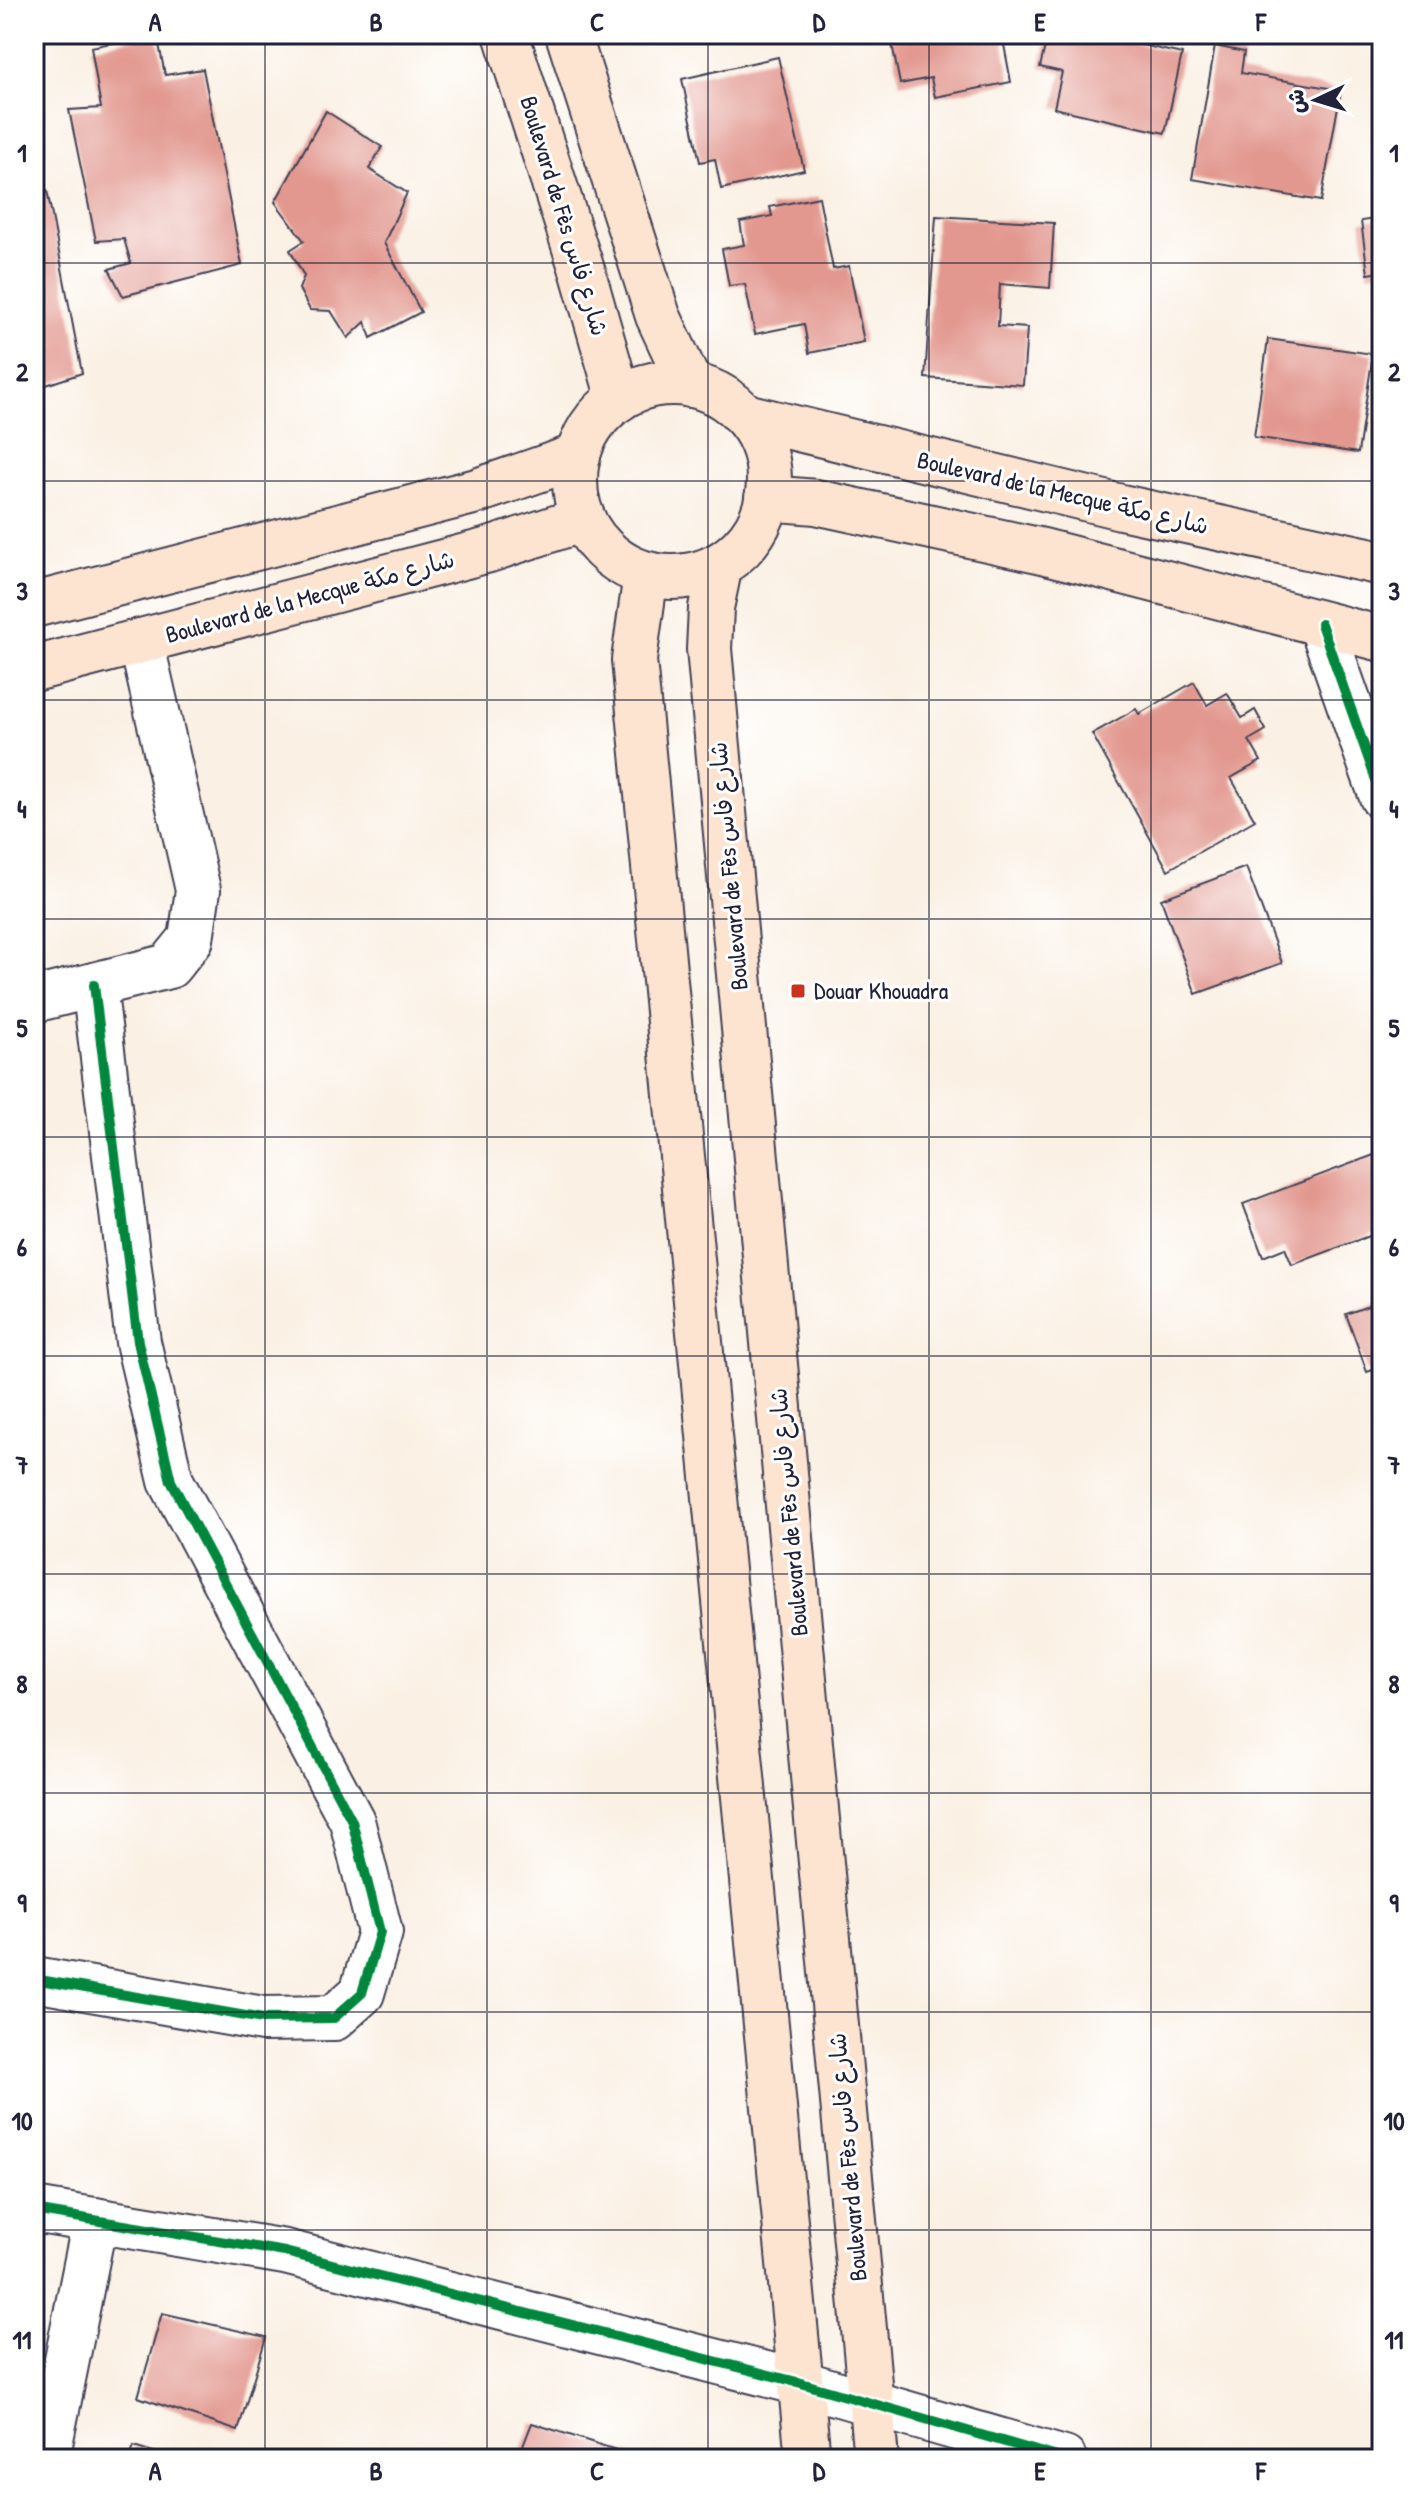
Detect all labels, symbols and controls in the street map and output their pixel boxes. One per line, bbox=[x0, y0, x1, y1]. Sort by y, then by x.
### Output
text: A bbox=[149, 4, 162, 39]
text: B bbox=[369, 4, 383, 39]
text: C bbox=[590, 4, 604, 39]
text: D bbox=[813, 4, 826, 39]
text: E bbox=[1034, 4, 1046, 39]
text: F bbox=[1255, 4, 1267, 39]
north arrow bbox=[1276, 60, 1356, 140]
text: ش bbox=[1280, 88, 1312, 115]
street label: Boulevard de Fès شارع فاس bbox=[511, 92, 617, 340]
text: 1 bbox=[17, 135, 27, 170]
text: 1 bbox=[1389, 135, 1399, 170]
text: 2 bbox=[16, 354, 29, 389]
text: 2 bbox=[1388, 354, 1401, 389]
street label: Boulevard de la Mecque شارع مكة bbox=[914, 443, 1212, 543]
street label: Boulevard de la Mecque شارع مكة bbox=[162, 542, 458, 652]
text: 3 bbox=[16, 573, 28, 608]
text: 3 bbox=[1388, 573, 1400, 608]
street label: Boulevard de Fès شارع فاس bbox=[701, 740, 757, 992]
text: 4 bbox=[17, 791, 27, 826]
text: 4 bbox=[1389, 791, 1399, 826]
place label: Douar Khouadra bbox=[814, 974, 948, 1006]
marker: Douar Khouadra bbox=[789, 982, 807, 1000]
text: 5 bbox=[17, 1010, 28, 1045]
text: 5 bbox=[1389, 1010, 1400, 1045]
text: 6 bbox=[17, 1229, 28, 1264]
text: 6 bbox=[1389, 1229, 1400, 1264]
street label: Boulevard de Fès شارع فاس bbox=[761, 1386, 817, 1638]
text: 7 bbox=[15, 1447, 29, 1482]
text: 7 bbox=[1387, 1447, 1401, 1482]
text: 8 bbox=[16, 1666, 28, 1701]
text: 8 bbox=[1388, 1666, 1400, 1701]
text: 9 bbox=[17, 1885, 27, 1920]
text: 9 bbox=[1389, 1885, 1399, 1920]
street label: Boulevard de Fès شارع فاس bbox=[820, 2031, 876, 2283]
text: 10 bbox=[11, 2103, 33, 2138]
text: 10 bbox=[1383, 2103, 1405, 2138]
text: 11 bbox=[13, 2322, 31, 2357]
text: 11 bbox=[1385, 2322, 1403, 2357]
text: A bbox=[149, 2453, 162, 2488]
text: B bbox=[369, 2453, 383, 2488]
text: C bbox=[590, 2453, 604, 2488]
text: D bbox=[813, 2453, 826, 2488]
text: E bbox=[1034, 2453, 1046, 2488]
text: F bbox=[1255, 2453, 1267, 2488]

